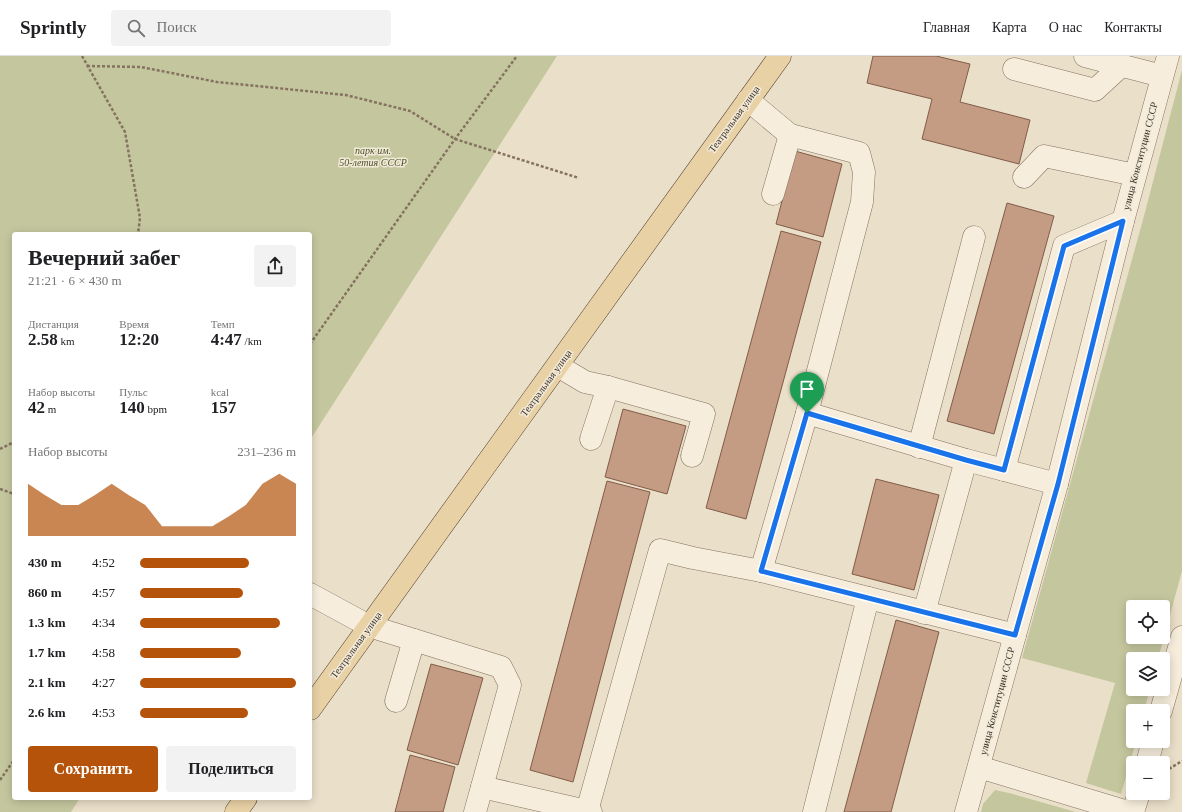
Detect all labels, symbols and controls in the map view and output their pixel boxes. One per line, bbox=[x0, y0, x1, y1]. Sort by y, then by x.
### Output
search box bbox=[111, 10, 391, 46]
text: Sprintly bbox=[20, 17, 87, 38]
icon: search bbox=[125, 17, 147, 39]
text: Поиск bbox=[157, 19, 197, 35]
text: Главная bbox=[923, 20, 970, 35]
text: Карта bbox=[992, 20, 1027, 35]
text: О нас bbox=[1049, 20, 1082, 35]
text: Контакты bbox=[1104, 20, 1162, 35]
street label: Театральная улица bbox=[706, 83, 762, 154]
street label: улица Конституции СССР bbox=[1120, 100, 1160, 211]
park label: парк им. 50-летия СССР bbox=[339, 145, 407, 168]
text: Вечерний забег bbox=[28, 245, 180, 270]
button: share bbox=[254, 245, 296, 287]
text: 21:21 · 6 × 430 m bbox=[28, 273, 122, 288]
text: Дистанция bbox=[28, 318, 79, 330]
text: Время bbox=[119, 318, 149, 330]
text: Темп bbox=[211, 318, 235, 330]
text: 2.58 bbox=[28, 330, 58, 349]
text: 12:20 bbox=[119, 330, 159, 349]
text: 4:47 bbox=[211, 330, 242, 349]
text: km bbox=[58, 335, 75, 347]
text: /km bbox=[242, 335, 262, 347]
street label: Театральная улица bbox=[518, 347, 574, 418]
pin bbox=[790, 372, 824, 413]
icon: arrive bbox=[796, 378, 818, 400]
text: Набор высоты bbox=[28, 386, 95, 398]
text: Пульс bbox=[119, 386, 148, 398]
text: kcal bbox=[211, 386, 229, 398]
text: 42 bbox=[28, 398, 45, 417]
text: 140 bbox=[119, 398, 145, 417]
text: 157 bbox=[211, 398, 236, 417]
text: m bbox=[45, 403, 56, 415]
text: bpm bbox=[145, 403, 167, 415]
text: Набор высоты bbox=[28, 444, 107, 459]
text: 231–236 m bbox=[237, 444, 296, 459]
text: 430 m bbox=[28, 555, 62, 570]
text: 4:52 bbox=[92, 555, 115, 570]
text: 860 m bbox=[28, 585, 62, 600]
text: 4:57 bbox=[92, 585, 115, 600]
map controls bbox=[1126, 600, 1170, 800]
button: locate bbox=[1126, 600, 1170, 644]
street label: Театральная улица bbox=[328, 609, 384, 680]
text: 1.3 km bbox=[28, 615, 66, 630]
text: 4:34 bbox=[92, 615, 115, 630]
text: 1.7 km bbox=[28, 645, 66, 660]
text: 4:58 bbox=[92, 645, 115, 660]
street label: улица Конституции СССР bbox=[977, 645, 1017, 756]
button: layers bbox=[1126, 652, 1170, 696]
text: 2.1 km bbox=[28, 675, 66, 690]
text: 4:27 bbox=[92, 675, 115, 690]
button: + bbox=[1126, 704, 1170, 748]
text: 2.6 km bbox=[28, 705, 66, 720]
text: 4:53 bbox=[92, 705, 115, 720]
button: Сохранить bbox=[28, 746, 158, 792]
button: Поделиться bbox=[166, 746, 296, 792]
button: − bbox=[1126, 756, 1170, 800]

